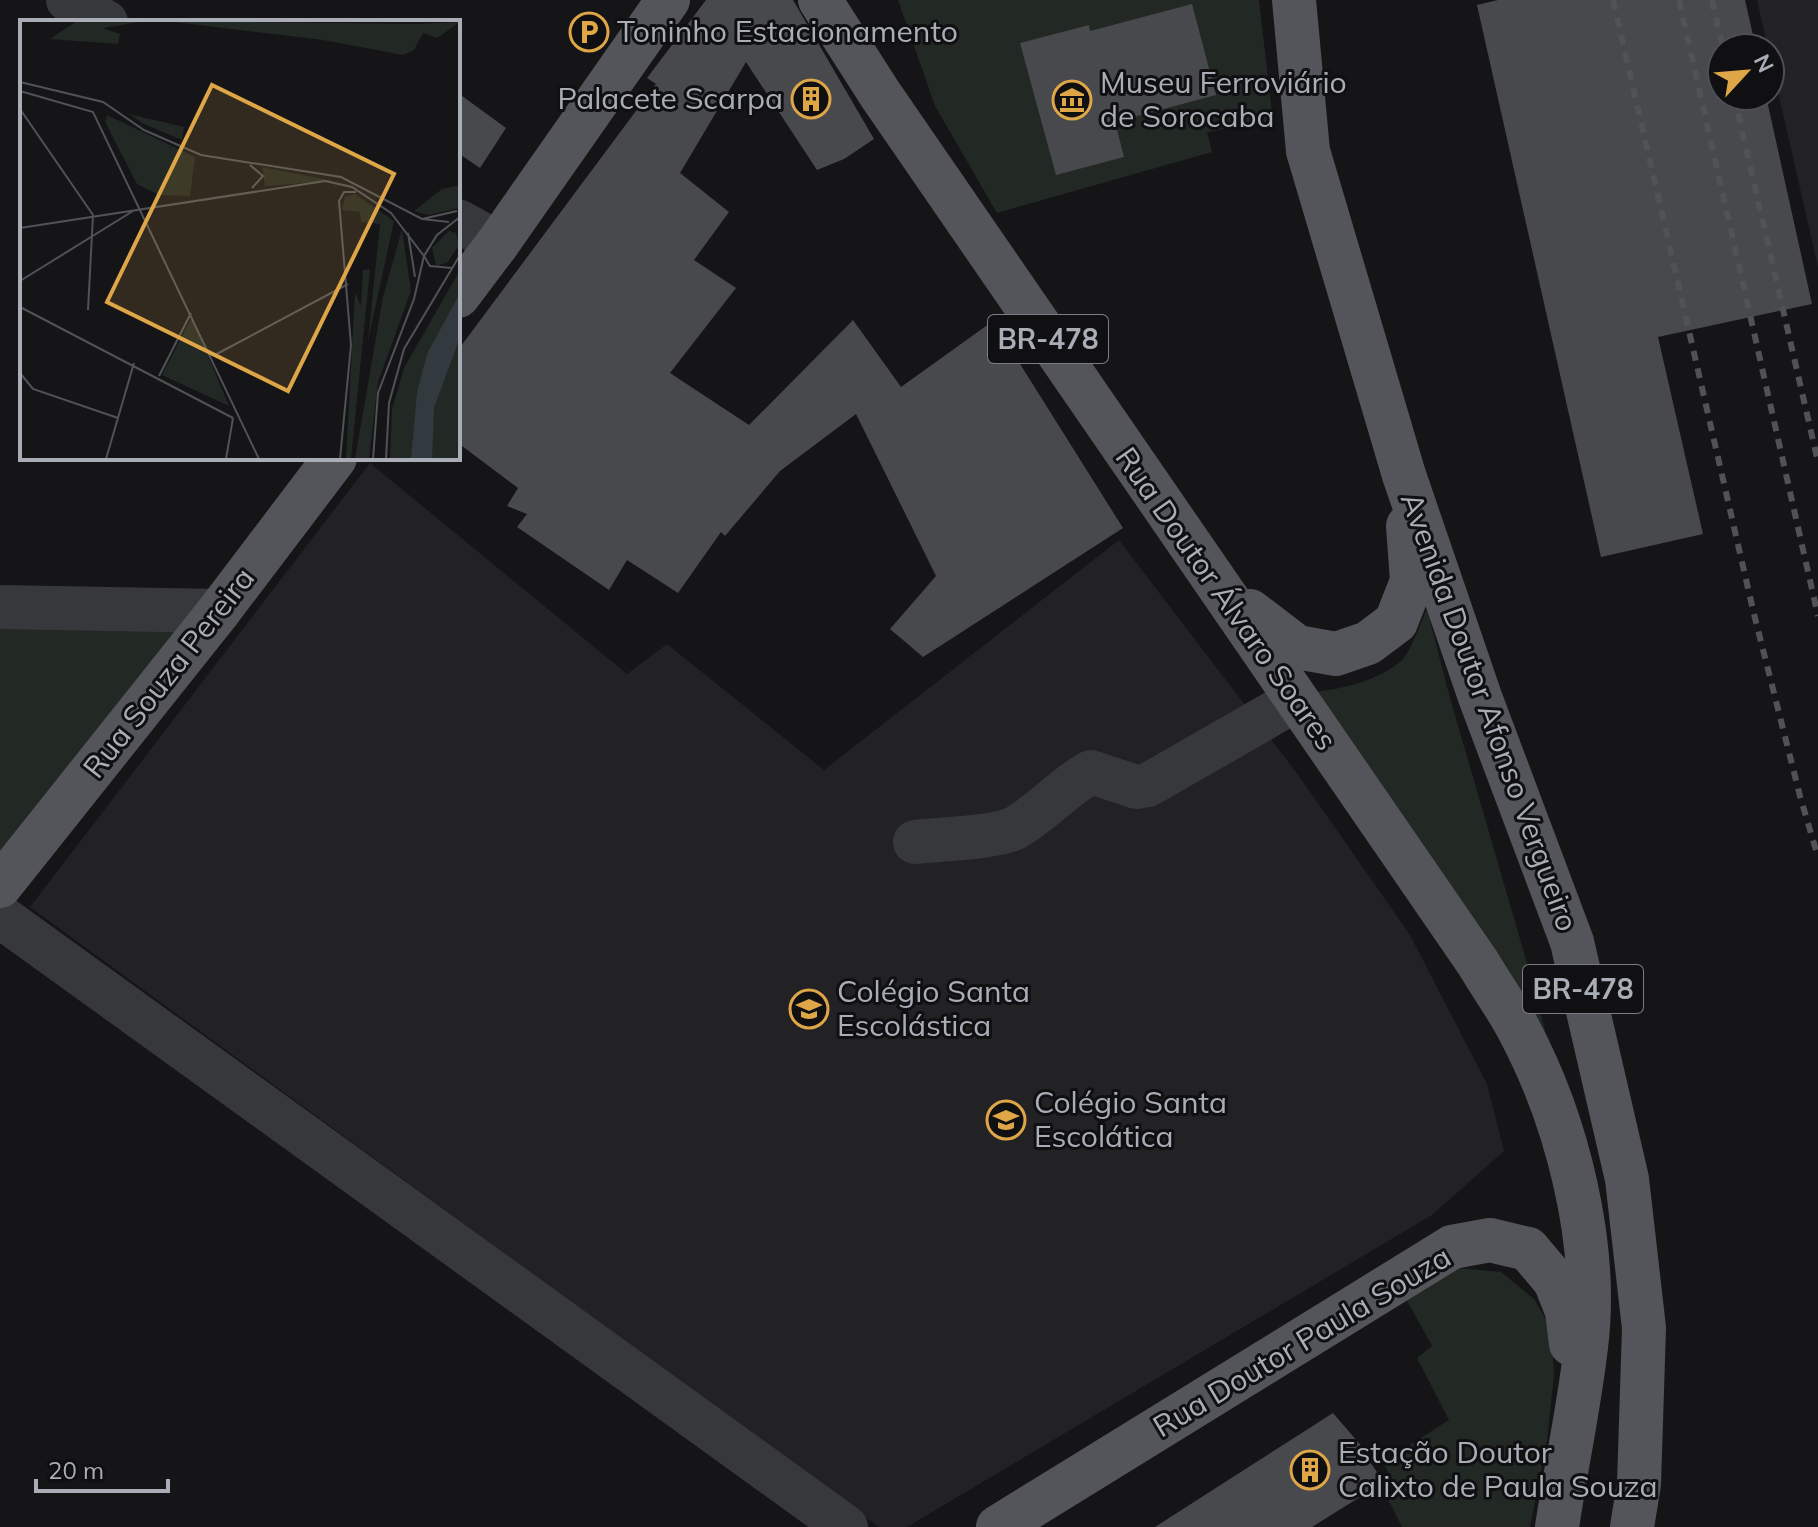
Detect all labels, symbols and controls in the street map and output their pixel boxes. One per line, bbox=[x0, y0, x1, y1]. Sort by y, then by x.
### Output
parking icon: Toninho Estacionamento bbox=[568, 11, 610, 53]
place label: Toninho Estacionamento bbox=[617, 12, 958, 50]
inset map bbox=[20, 20, 460, 460]
north arrow bbox=[1706, 32, 1786, 112]
text: N bbox=[1748, 50, 1780, 77]
place label: Museu Ferroviário de Sorocaba bbox=[1100, 63, 1347, 135]
building icon: Palacete Scarpa bbox=[790, 78, 832, 120]
place label: Palacete Scarpa bbox=[557, 79, 783, 117]
museum icon: Museu Ferroviário de Sorocaba bbox=[1051, 79, 1093, 121]
road number: BR-478 bbox=[988, 315, 1108, 363]
street label: Rua Doutor Álvaro Soares bbox=[1108, 440, 1346, 757]
street label: Avenida Doutor Afonso Vergueiro bbox=[1393, 487, 1587, 936]
street label: Rua Souza Pereira bbox=[74, 560, 262, 785]
road number: BR-478 bbox=[1523, 965, 1643, 1013]
place label: Colégio Santa Escolástica bbox=[837, 972, 1030, 1044]
school or university icon: Colégio Santa Escolástica bbox=[788, 988, 830, 1030]
place label: Colégio Santa Escolática bbox=[1034, 1083, 1227, 1155]
school or university icon: Colégio Santa Escolática bbox=[985, 1099, 1027, 1141]
street label: Rua Doutor Paula Souza bbox=[1146, 1237, 1457, 1445]
place label: Estação Doutor Calixto de Paula Souza bbox=[1338, 1433, 1657, 1505]
scale bar bbox=[36, 1443, 168, 1493]
building icon: Estação Doutor Calixto de Paula Souza bbox=[1289, 1449, 1331, 1491]
text: 20 m bbox=[48, 1455, 104, 1485]

